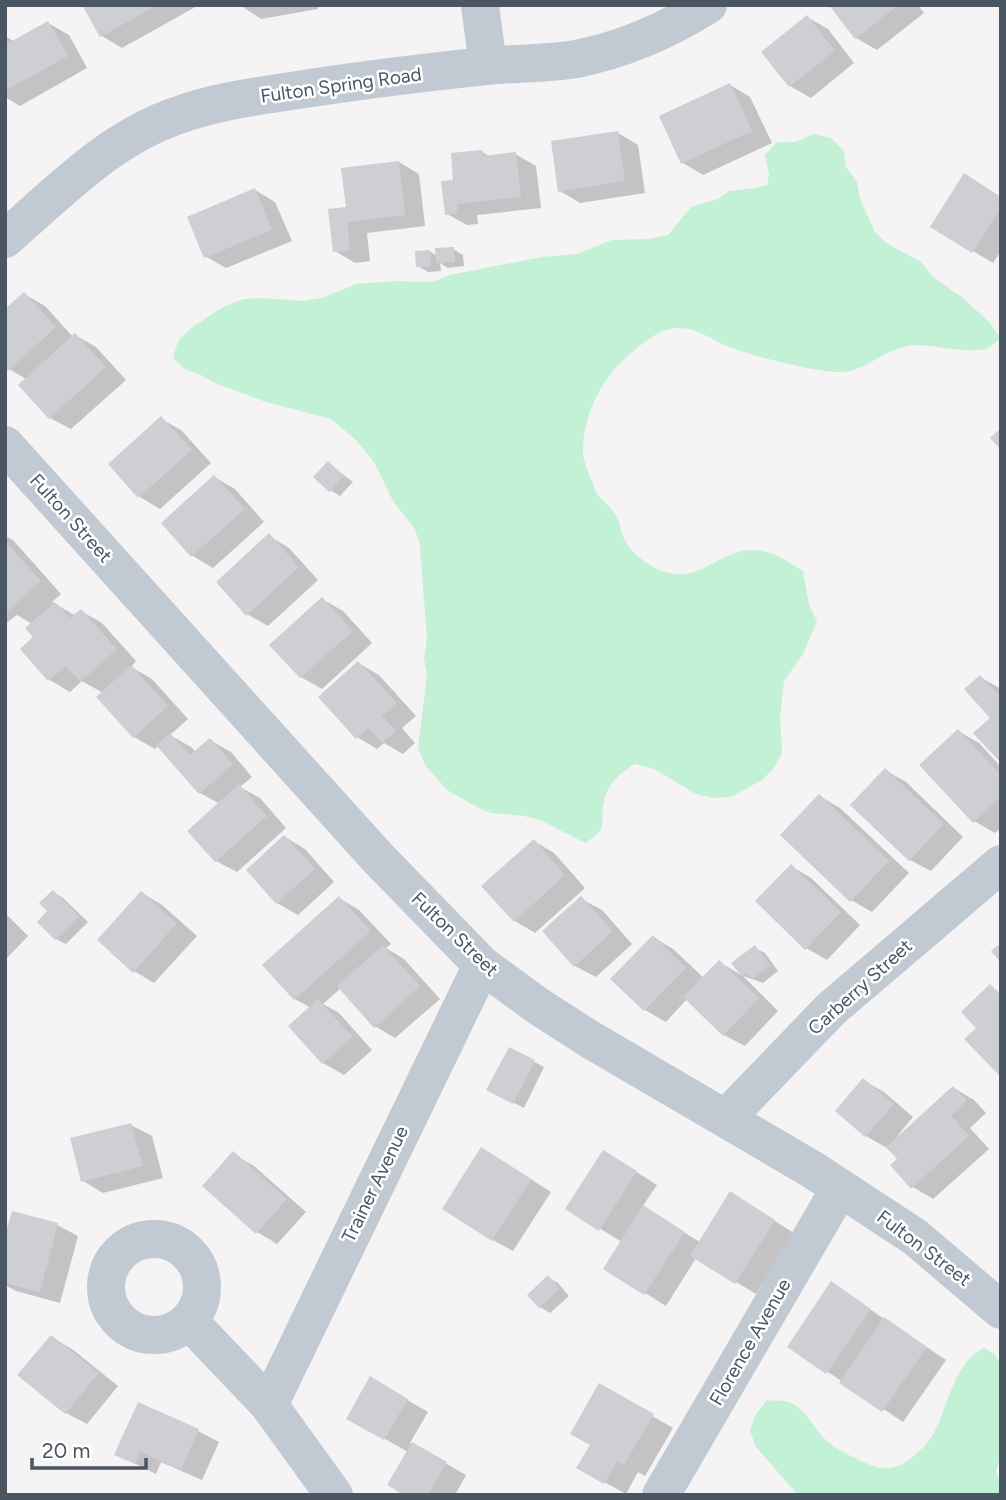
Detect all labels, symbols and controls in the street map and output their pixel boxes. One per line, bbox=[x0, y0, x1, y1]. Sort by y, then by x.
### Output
street label: Fulton Spring Road bbox=[259, 62, 423, 108]
street label: Fulton Street bbox=[25, 469, 117, 567]
street label: Fulton Street bbox=[407, 887, 503, 981]
street label: Carberry Street bbox=[803, 934, 917, 1040]
street label: Trainer Avenue bbox=[337, 1122, 413, 1246]
street label: Fulton Street bbox=[873, 1205, 975, 1291]
street label: Florence Avenue bbox=[704, 1275, 796, 1409]
scale bar bbox=[32, 1426, 145, 1470]
text: 20 m bbox=[42, 1438, 90, 1463]

